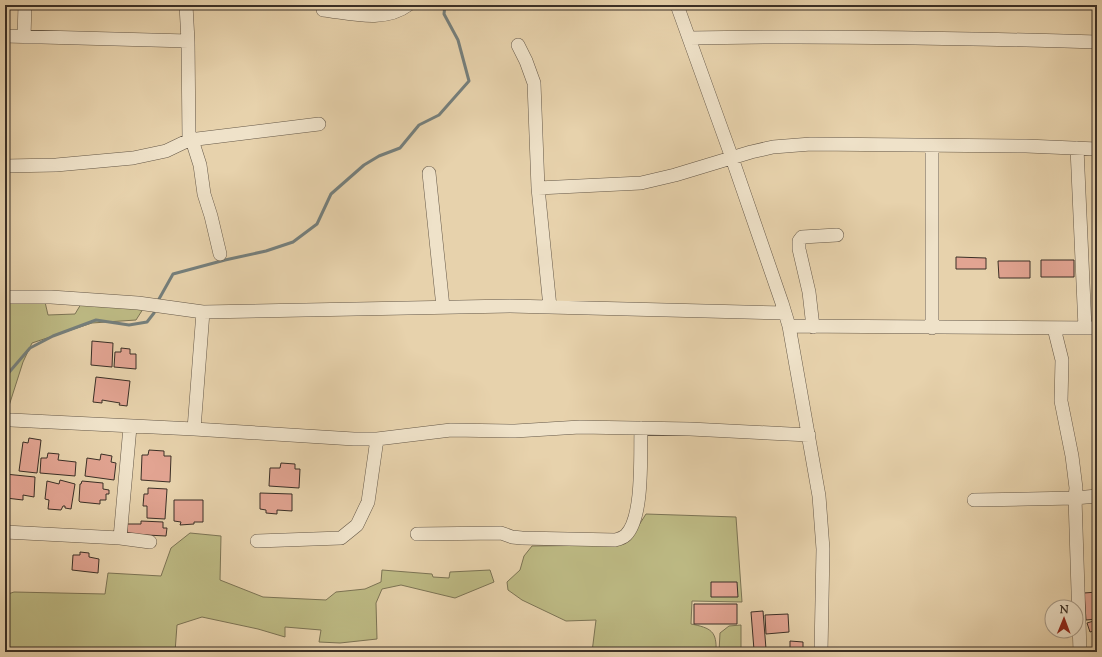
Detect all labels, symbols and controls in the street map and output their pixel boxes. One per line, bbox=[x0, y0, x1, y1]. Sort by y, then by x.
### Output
north arrow bbox=[1044, 599, 1084, 639]
text: N bbox=[1059, 602, 1069, 618]

